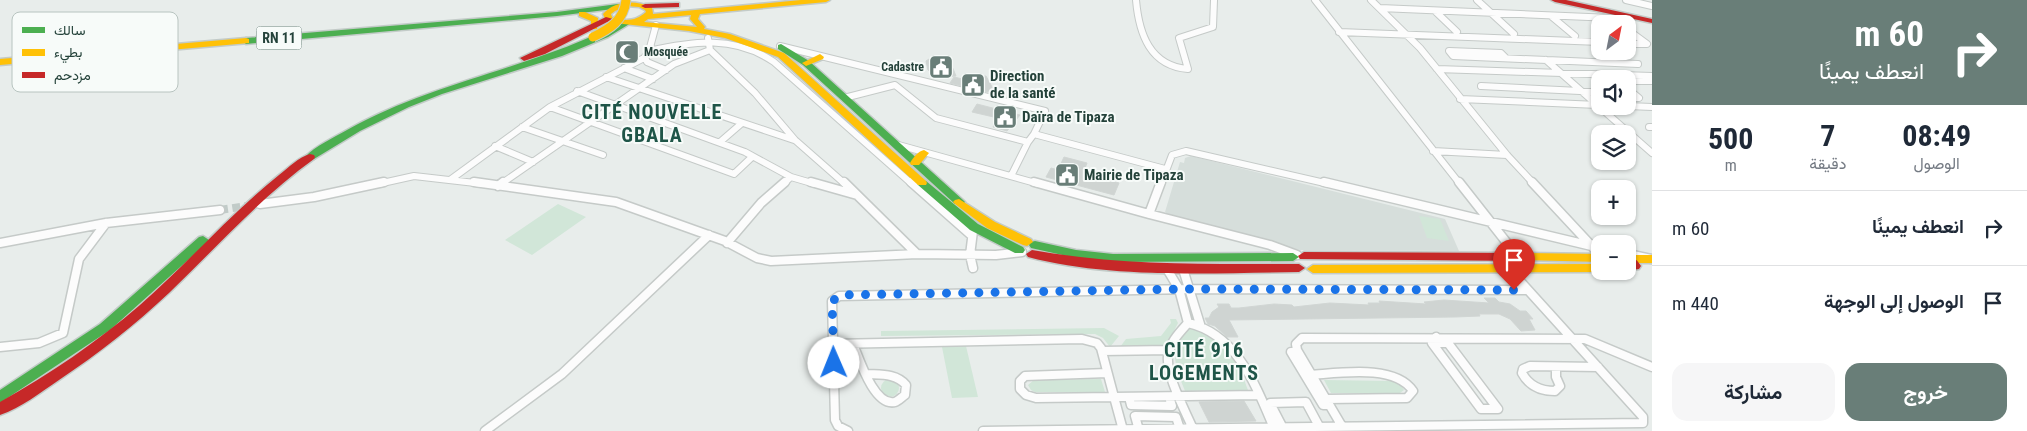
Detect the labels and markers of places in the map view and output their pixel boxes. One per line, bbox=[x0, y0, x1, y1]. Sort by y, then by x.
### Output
mosque icon: Mosquée bbox=[614, 39, 640, 65]
place label: Mosquée bbox=[644, 45, 688, 59]
public building icon: Cadastre bbox=[928, 54, 954, 80]
place label: Cadastre bbox=[881, 60, 924, 74]
place label: Direction de la santé bbox=[990, 67, 1055, 102]
public building icon: Direction de la santé bbox=[960, 72, 986, 98]
public building icon: Daïra de Tipaza bbox=[992, 104, 1018, 130]
place label: Daïra de Tipaza bbox=[1022, 108, 1115, 126]
public building icon: Mairie de Tipaza bbox=[1054, 162, 1080, 188]
place label: Mairie de Tipaza bbox=[1084, 166, 1184, 184]
pin bbox=[1493, 239, 1535, 290]

